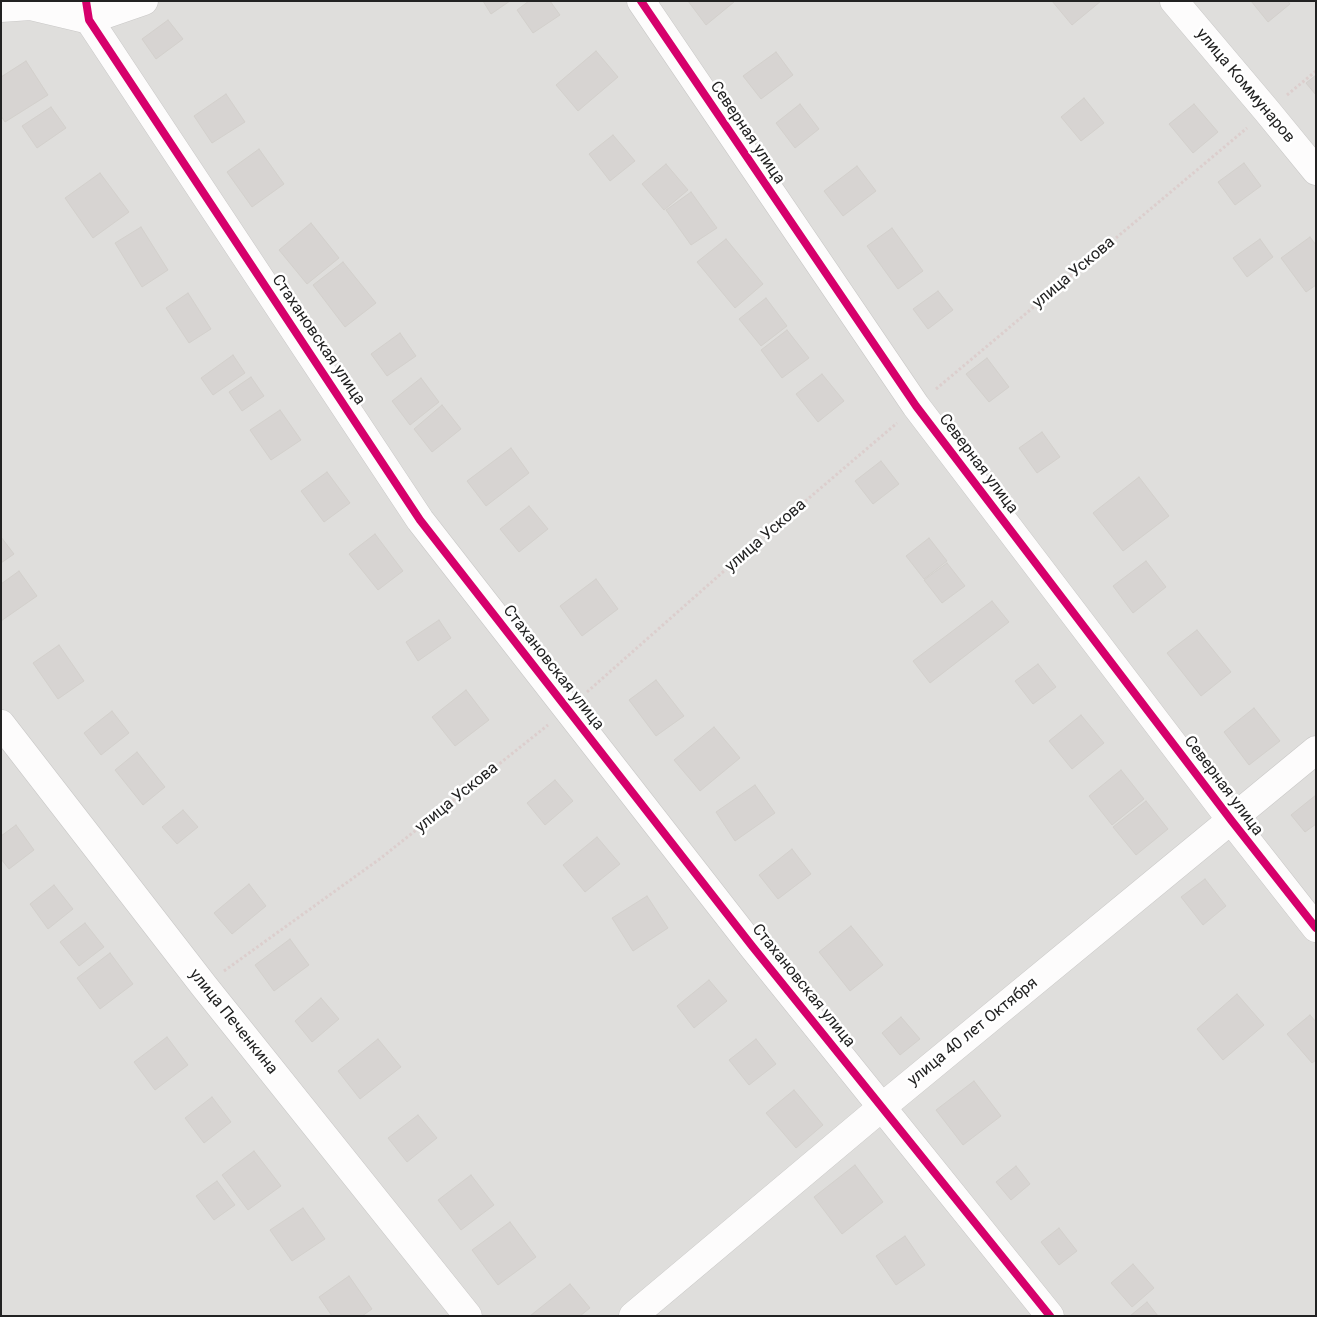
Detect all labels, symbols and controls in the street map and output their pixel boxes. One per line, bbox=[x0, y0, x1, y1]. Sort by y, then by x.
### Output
street label: улица Коммунаров bbox=[1192, 25, 1298, 147]
street label: Северная улица bbox=[705, 78, 789, 188]
street label: улица Ускова bbox=[1029, 233, 1119, 313]
street label: Стахановская улица bbox=[267, 271, 369, 409]
street label: Северная улица bbox=[934, 410, 1022, 518]
street label: улица Ускова bbox=[721, 496, 811, 576]
street label: Стахановская улица bbox=[498, 602, 608, 734]
street label: Северная улица bbox=[1179, 732, 1267, 840]
street label: улица Ускова bbox=[412, 759, 502, 837]
street label: Стахановская улица bbox=[747, 920, 859, 1052]
street label: улица Печенкина bbox=[185, 965, 281, 1079]
street label: улица 40 лет Октября bbox=[904, 974, 1042, 1090]

